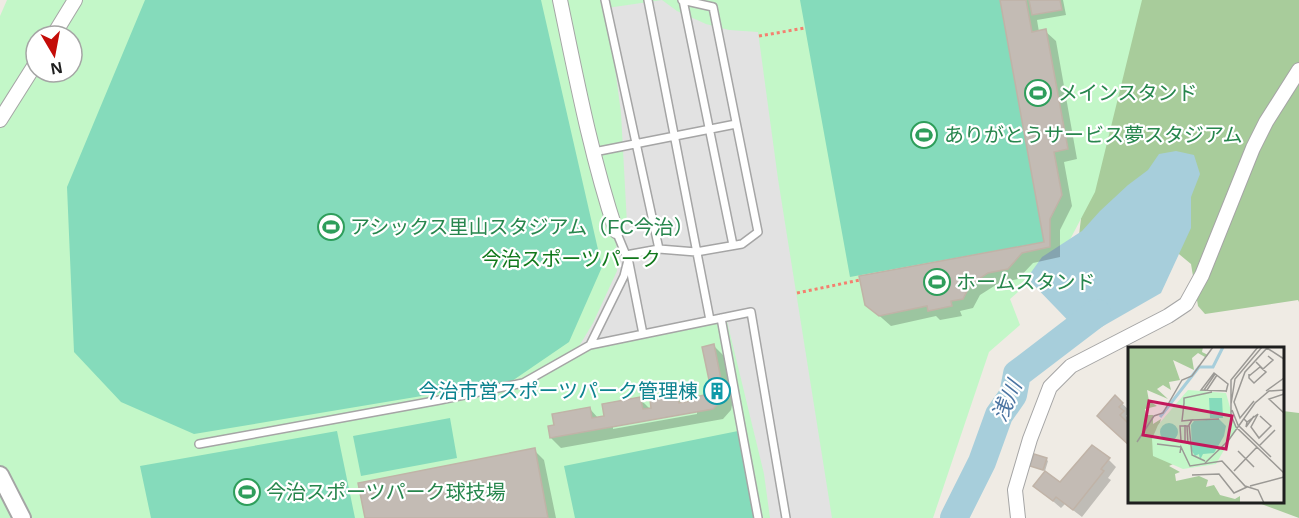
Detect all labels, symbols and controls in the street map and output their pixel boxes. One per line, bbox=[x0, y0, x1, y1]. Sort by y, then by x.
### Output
north arrow bbox=[24, 24, 84, 84]
text: N bbox=[49, 59, 64, 78]
sports icon: メインスタンド bbox=[1023, 78, 1053, 108]
place label: メインスタンド bbox=[1058, 82, 1198, 104]
sports icon: ありがとうサービス夢スタジアム bbox=[909, 120, 939, 150]
place label: ありがとうサービス夢スタジアム bbox=[944, 124, 1243, 146]
sports icon: アシックス里山スタジアム（FC今治） bbox=[316, 212, 346, 242]
place label: アシックス里山スタジアム（FC今治） bbox=[350, 216, 694, 238]
park label: 今治スポーツパーク bbox=[481, 248, 661, 270]
sports icon: ホームスタンド bbox=[922, 267, 952, 297]
place label: ホームスタンド bbox=[956, 271, 1095, 293]
inset map bbox=[1128, 347, 1284, 503]
water label: 浅川 bbox=[987, 375, 1026, 425]
building icon: 今治市営スポーツパーク管理棟 bbox=[702, 376, 732, 406]
place label: 今治市営スポーツパーク管理棟 bbox=[418, 380, 698, 402]
sports icon: 今治スポーツパーク球技場 bbox=[232, 477, 262, 507]
place label: 今治スポーツパーク球技場 bbox=[266, 481, 506, 503]

